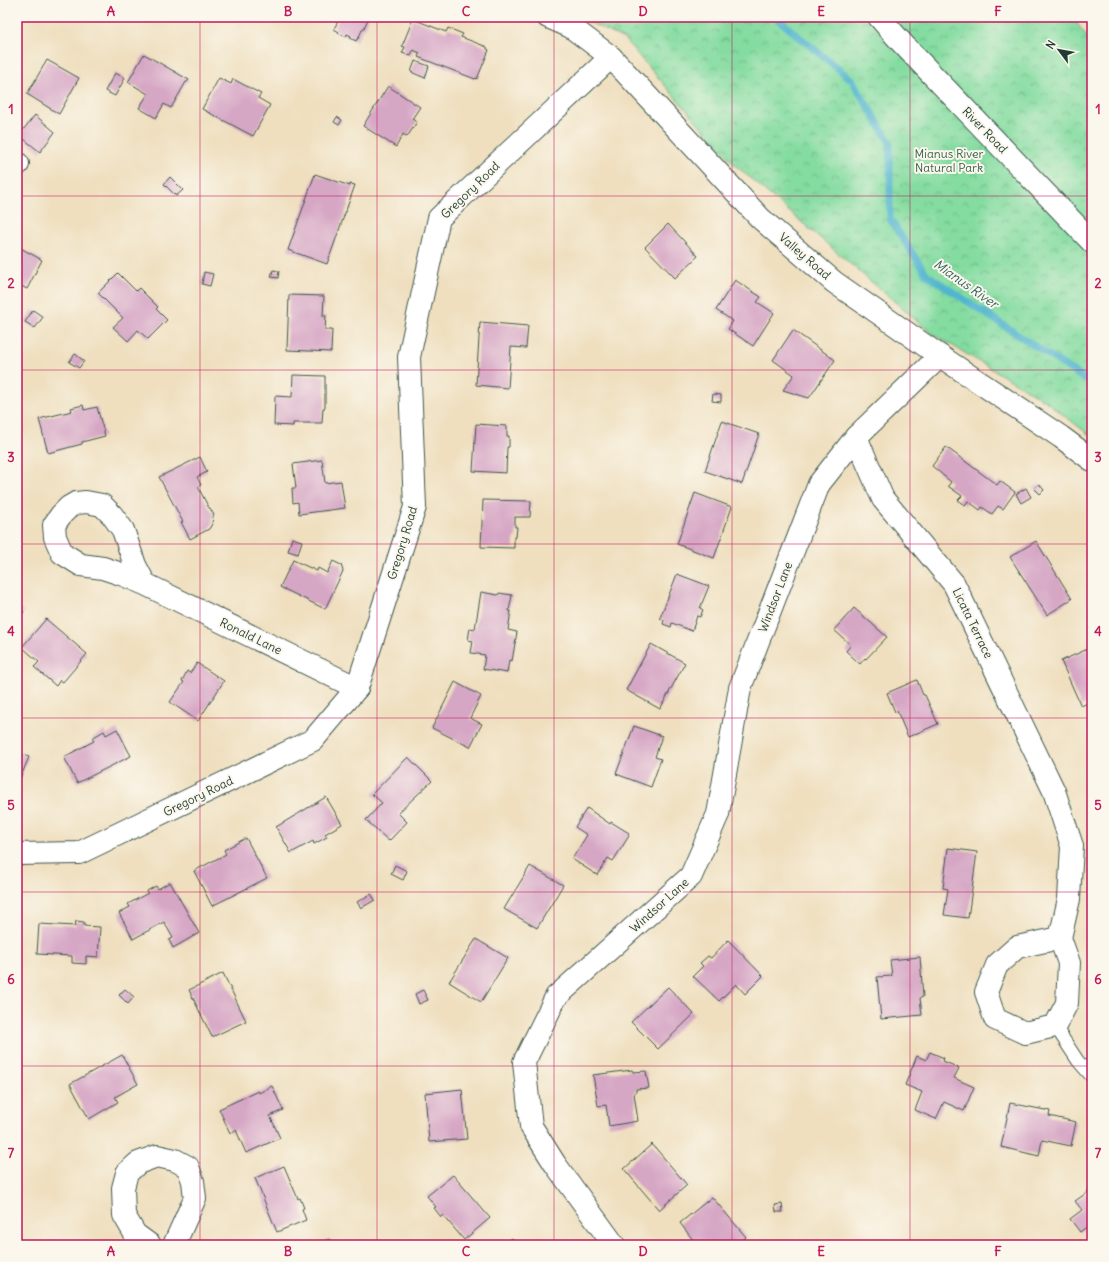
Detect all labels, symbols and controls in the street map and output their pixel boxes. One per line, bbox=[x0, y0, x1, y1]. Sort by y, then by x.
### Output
text: A bbox=[107, 3, 116, 20]
text: B bbox=[284, 3, 293, 20]
text: C bbox=[462, 3, 471, 20]
text: D bbox=[638, 3, 648, 20]
text: E bbox=[817, 3, 825, 20]
text: F bbox=[994, 3, 1002, 20]
north arrow bbox=[1039, 30, 1079, 70]
text: N bbox=[1043, 38, 1058, 52]
text: 1 bbox=[8, 101, 14, 118]
text: 1 bbox=[1095, 101, 1101, 118]
street label: River Road bbox=[959, 104, 1011, 156]
park label: Mianus River Natural Park bbox=[915, 146, 984, 175]
street label: Gregory Road bbox=[438, 158, 502, 222]
street label: Valley Road bbox=[776, 229, 834, 283]
water label: Mianus River bbox=[931, 256, 1003, 313]
text: 2 bbox=[7, 275, 15, 292]
text: 2 bbox=[1094, 275, 1102, 292]
text: 3 bbox=[7, 449, 15, 466]
text: 3 bbox=[1094, 449, 1102, 466]
street label: Gregory Road bbox=[384, 505, 420, 581]
street label: Windsor Lane bbox=[755, 560, 795, 634]
street label: Licata Terrace bbox=[949, 585, 997, 661]
street label: Ronald Lane bbox=[217, 614, 285, 658]
text: 4 bbox=[7, 623, 15, 640]
text: 4 bbox=[1094, 623, 1102, 640]
street label: Gregory Road bbox=[161, 773, 235, 819]
text: 5 bbox=[7, 797, 15, 814]
text: 5 bbox=[1094, 797, 1102, 814]
street label: Windsor Lane bbox=[626, 875, 692, 935]
text: 6 bbox=[7, 971, 15, 988]
text: 6 bbox=[1094, 971, 1102, 988]
text: 7 bbox=[8, 1145, 15, 1162]
text: 7 bbox=[1095, 1145, 1102, 1162]
text: A bbox=[107, 1243, 116, 1260]
text: B bbox=[284, 1243, 293, 1260]
text: C bbox=[462, 1243, 471, 1260]
text: D bbox=[638, 1243, 648, 1260]
text: E bbox=[817, 1243, 825, 1260]
text: F bbox=[994, 1243, 1002, 1260]

